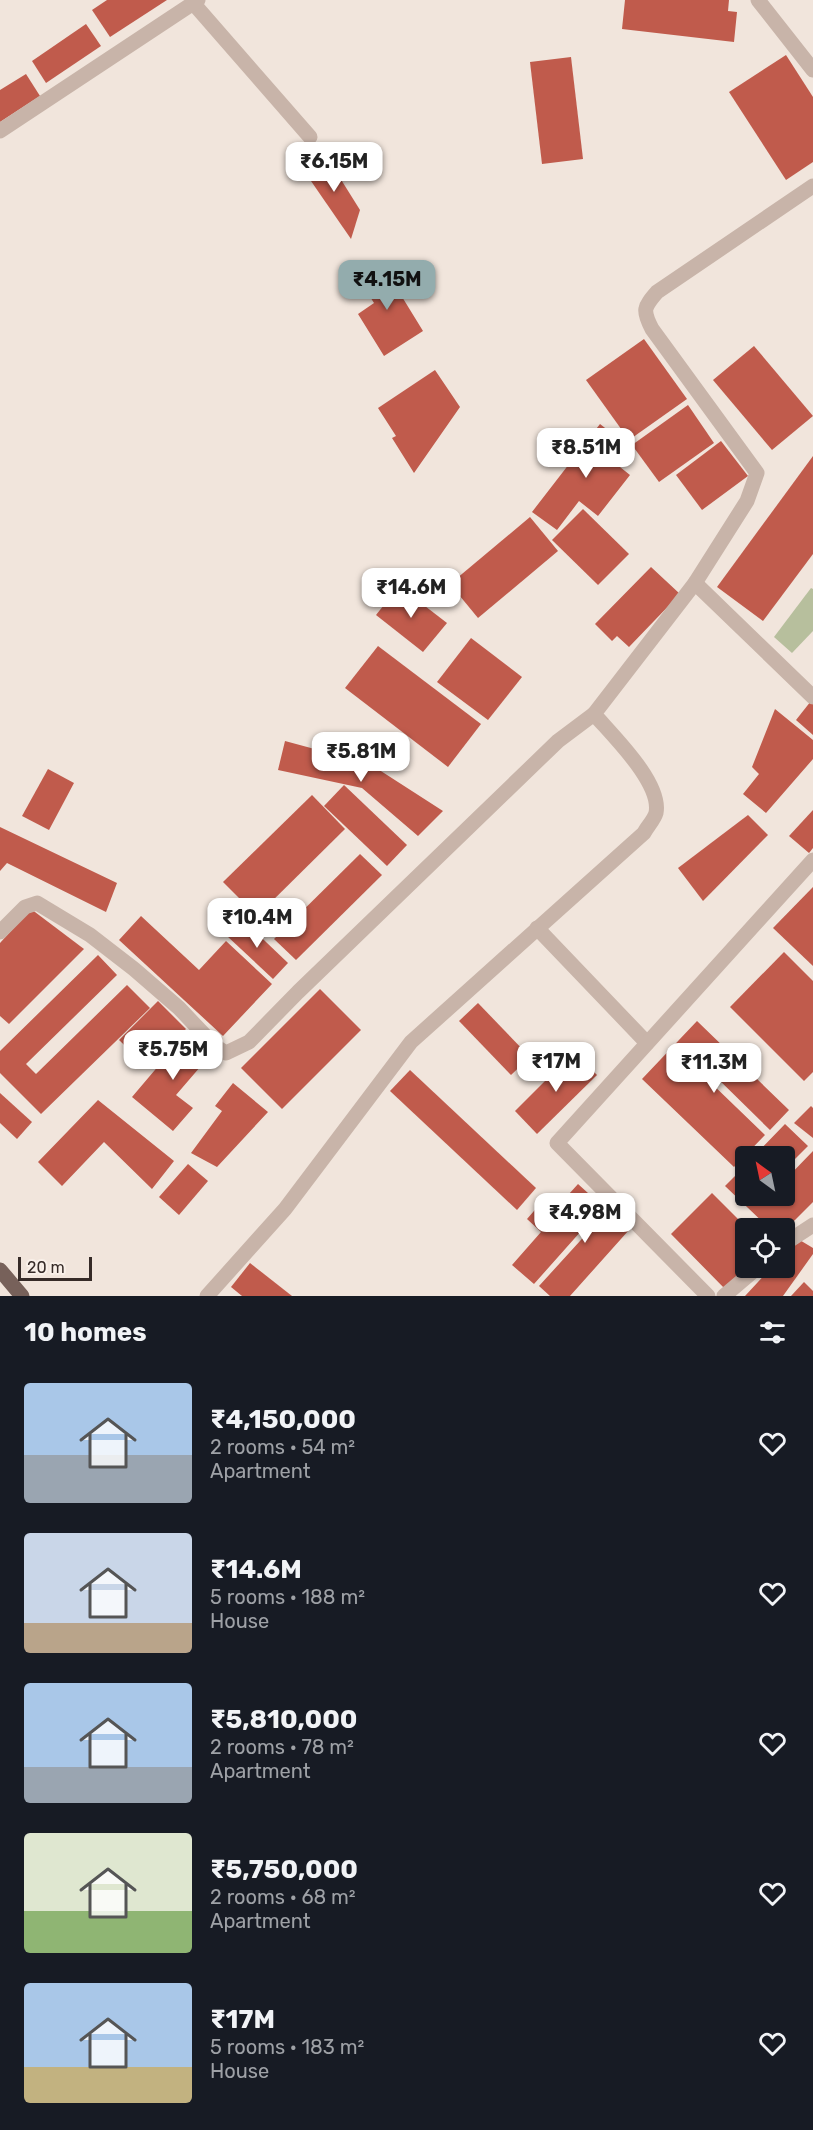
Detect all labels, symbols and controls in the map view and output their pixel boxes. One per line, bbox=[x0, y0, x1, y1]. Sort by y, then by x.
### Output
pin: ₹6.15M bbox=[285, 142, 383, 193]
text: ₹6.15M bbox=[300, 149, 368, 173]
pin: ₹4.15M bbox=[338, 260, 436, 311]
text: ₹4.15M bbox=[352, 267, 422, 291]
pin: ₹8.51M bbox=[537, 428, 635, 479]
text: ₹8.51M bbox=[551, 435, 621, 459]
pin: ₹14.6M bbox=[362, 568, 460, 619]
text: ₹14.6M bbox=[376, 575, 446, 599]
pin: ₹5.81M bbox=[312, 732, 410, 783]
text: ₹5.81M bbox=[326, 739, 396, 763]
pin: ₹10.4M bbox=[208, 898, 306, 949]
text: ₹10.4M bbox=[221, 905, 293, 929]
pin: ₹5.75M bbox=[124, 1030, 222, 1081]
text: ₹5.75M bbox=[138, 1037, 208, 1061]
pin: ₹17M bbox=[520, 1042, 592, 1093]
pin: ₹11.3M bbox=[665, 1043, 763, 1094]
text: ₹17M bbox=[531, 1049, 581, 1073]
text: ₹11.3M bbox=[680, 1050, 748, 1074]
north arrow bbox=[735, 1146, 795, 1206]
map controls bbox=[735, 1146, 795, 1278]
pin: ₹4.98M bbox=[536, 1193, 634, 1244]
text: ₹4.98M bbox=[548, 1200, 622, 1224]
button: locate bbox=[735, 1218, 795, 1278]
scale bar bbox=[18, 1254, 92, 1282]
text: 20 m bbox=[27, 1258, 65, 1277]
icon: filters bbox=[756, 1316, 789, 1349]
text: 10 homes bbox=[24, 1317, 147, 1348]
text: ₹4,150,000 bbox=[210, 1404, 356, 1435]
icon: home bbox=[72, 1407, 144, 1479]
icon: heart bbox=[756, 1427, 789, 1460]
text: 2 rooms · 54 m² bbox=[210, 1435, 355, 1459]
text: Apartment bbox=[210, 1459, 311, 1483]
text: ₹14.6M bbox=[210, 1554, 302, 1585]
icon: home bbox=[72, 1557, 144, 1629]
icon: heart bbox=[756, 1577, 789, 1610]
text: 5 rooms · 188 m² bbox=[210, 1585, 365, 1609]
text: House bbox=[210, 1609, 269, 1633]
text: ₹5,810,000 bbox=[210, 1704, 358, 1735]
icon: home bbox=[72, 1707, 144, 1779]
icon: heart bbox=[756, 1727, 789, 1760]
text: 2 rooms · 78 m² bbox=[210, 1735, 354, 1759]
text: Apartment bbox=[210, 1759, 311, 1783]
text: ₹5,750,000 bbox=[210, 1854, 358, 1885]
icon: home bbox=[72, 1857, 144, 1929]
icon: heart bbox=[756, 1877, 789, 1910]
text: 2 rooms · 68 m² bbox=[210, 1885, 356, 1909]
text: Apartment bbox=[210, 1909, 311, 1933]
text: ₹17M bbox=[210, 2004, 275, 2035]
icon: home bbox=[72, 2007, 144, 2079]
icon: heart bbox=[756, 2027, 789, 2060]
text: 5 rooms · 183 m² bbox=[210, 2035, 364, 2059]
text: House bbox=[210, 2059, 269, 2083]

